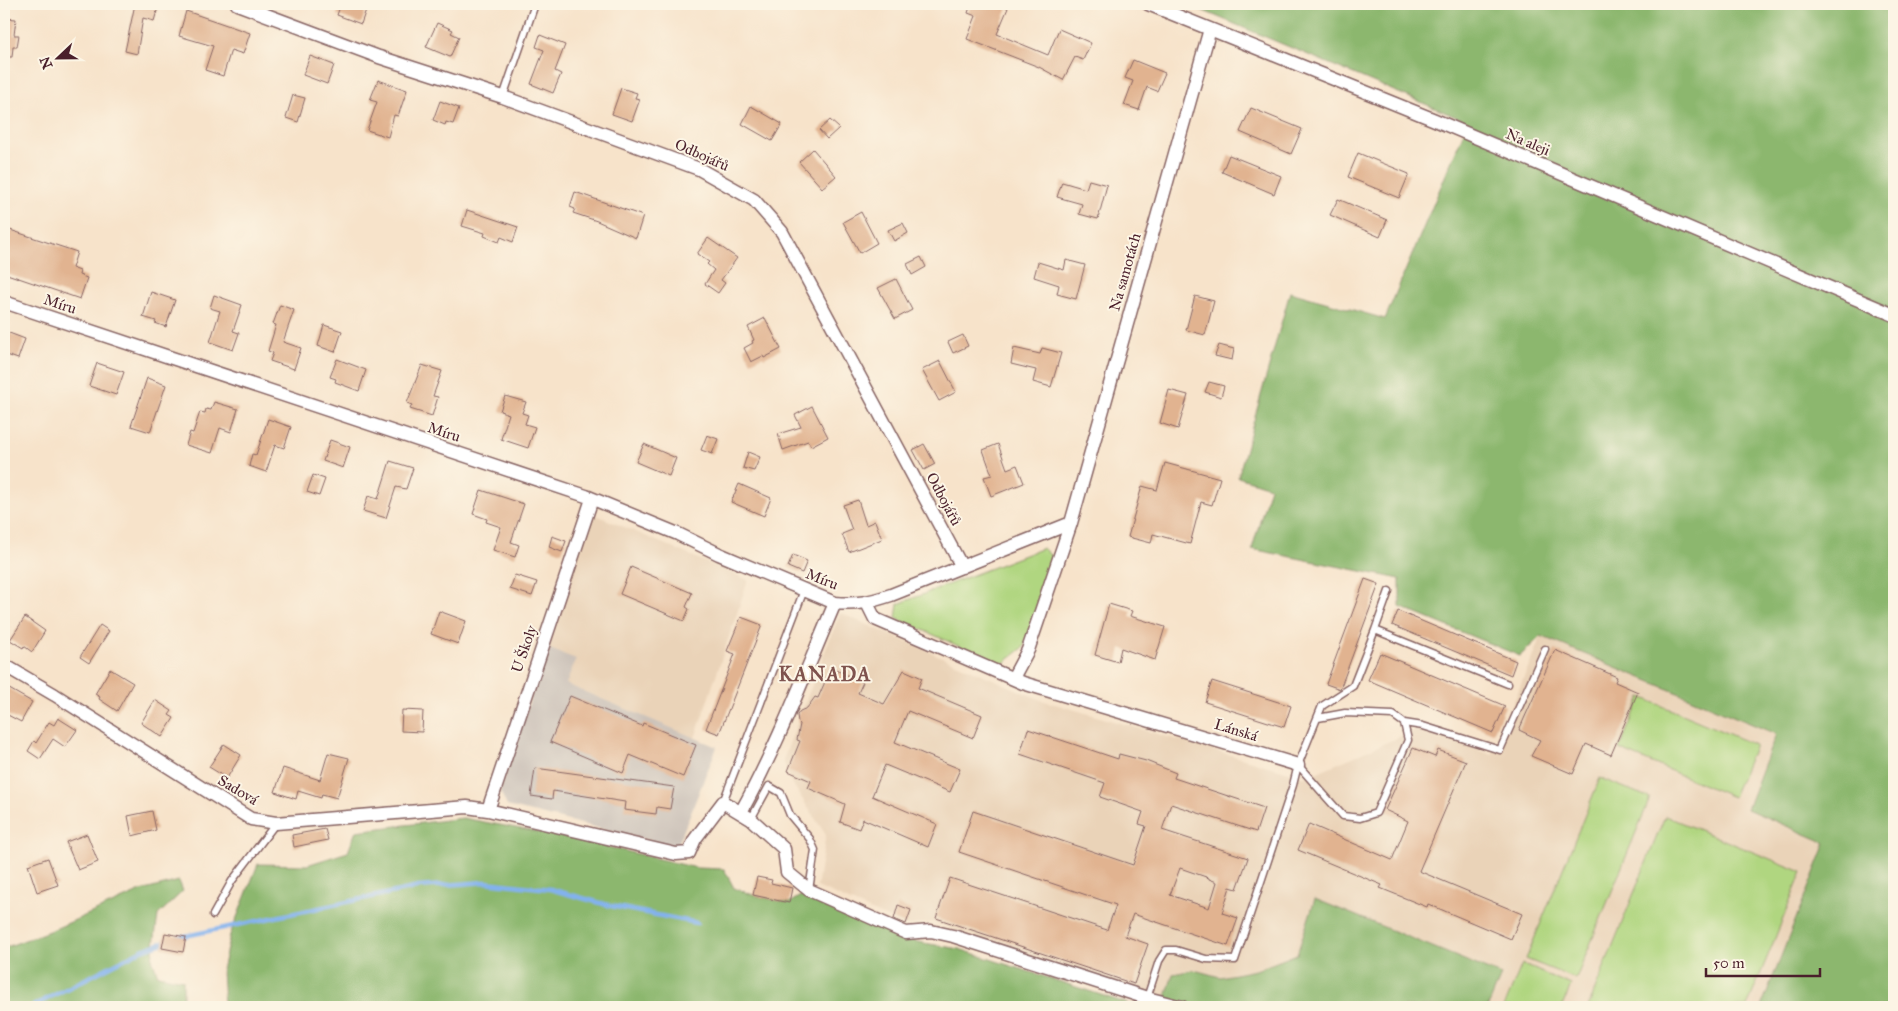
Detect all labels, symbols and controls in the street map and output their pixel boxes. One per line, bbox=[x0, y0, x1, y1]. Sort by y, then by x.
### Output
north arrow bbox=[32, 32, 82, 82]
text: N bbox=[36, 54, 57, 71]
street label: Na aleji bbox=[1503, 125, 1553, 159]
street label: Odbojářů bbox=[672, 135, 732, 175]
street label: Na samotách bbox=[1105, 230, 1145, 313]
street label: Míru bbox=[41, 290, 79, 318]
street label: Míru bbox=[425, 418, 463, 446]
street label: Odbojářů bbox=[923, 469, 965, 529]
street label: Míru bbox=[803, 564, 841, 594]
street label: U Školy bbox=[507, 622, 541, 675]
district label: KANADA bbox=[779, 662, 871, 686]
street label: Lánská bbox=[1212, 715, 1260, 745]
street label: Sadová bbox=[215, 771, 262, 809]
scale bar bbox=[1706, 946, 1819, 978]
text: 50 m bbox=[1713, 954, 1745, 972]

